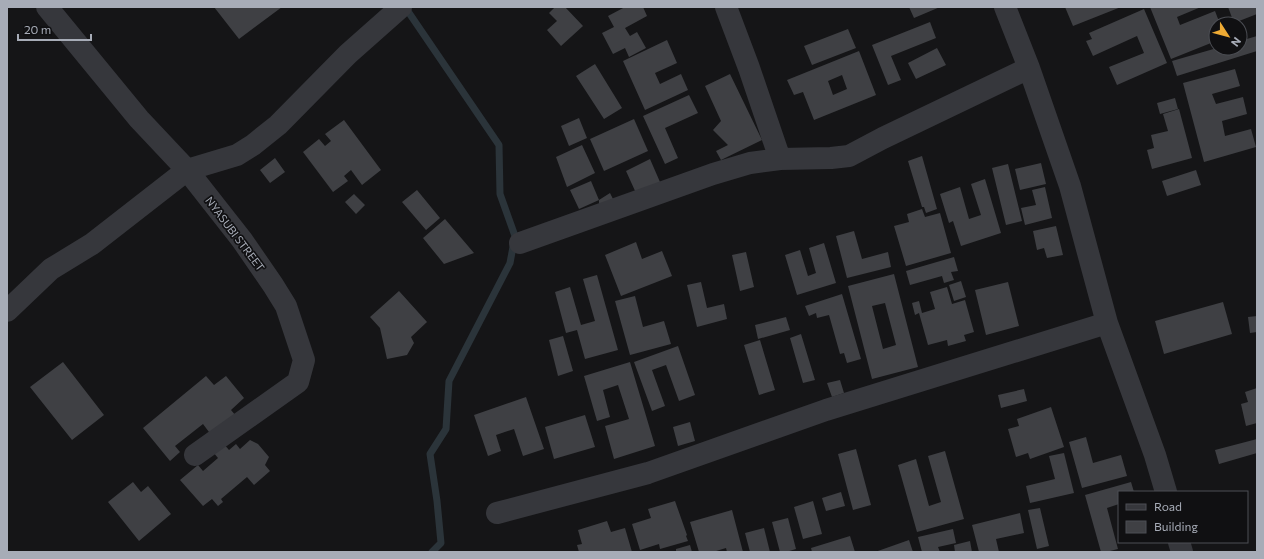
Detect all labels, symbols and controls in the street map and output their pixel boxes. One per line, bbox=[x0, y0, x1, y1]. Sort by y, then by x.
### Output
scale bar bbox=[18, 16, 91, 42]
north arrow bbox=[1208, 16, 1248, 56]
text: 20 m bbox=[24, 22, 51, 36]
text: N bbox=[1229, 35, 1244, 49]
street label: NYASUBI STREET bbox=[203, 194, 268, 273]
legend bbox=[1118, 491, 1248, 543]
text: Road bbox=[1154, 499, 1182, 513]
text: Building bbox=[1154, 519, 1198, 533]

